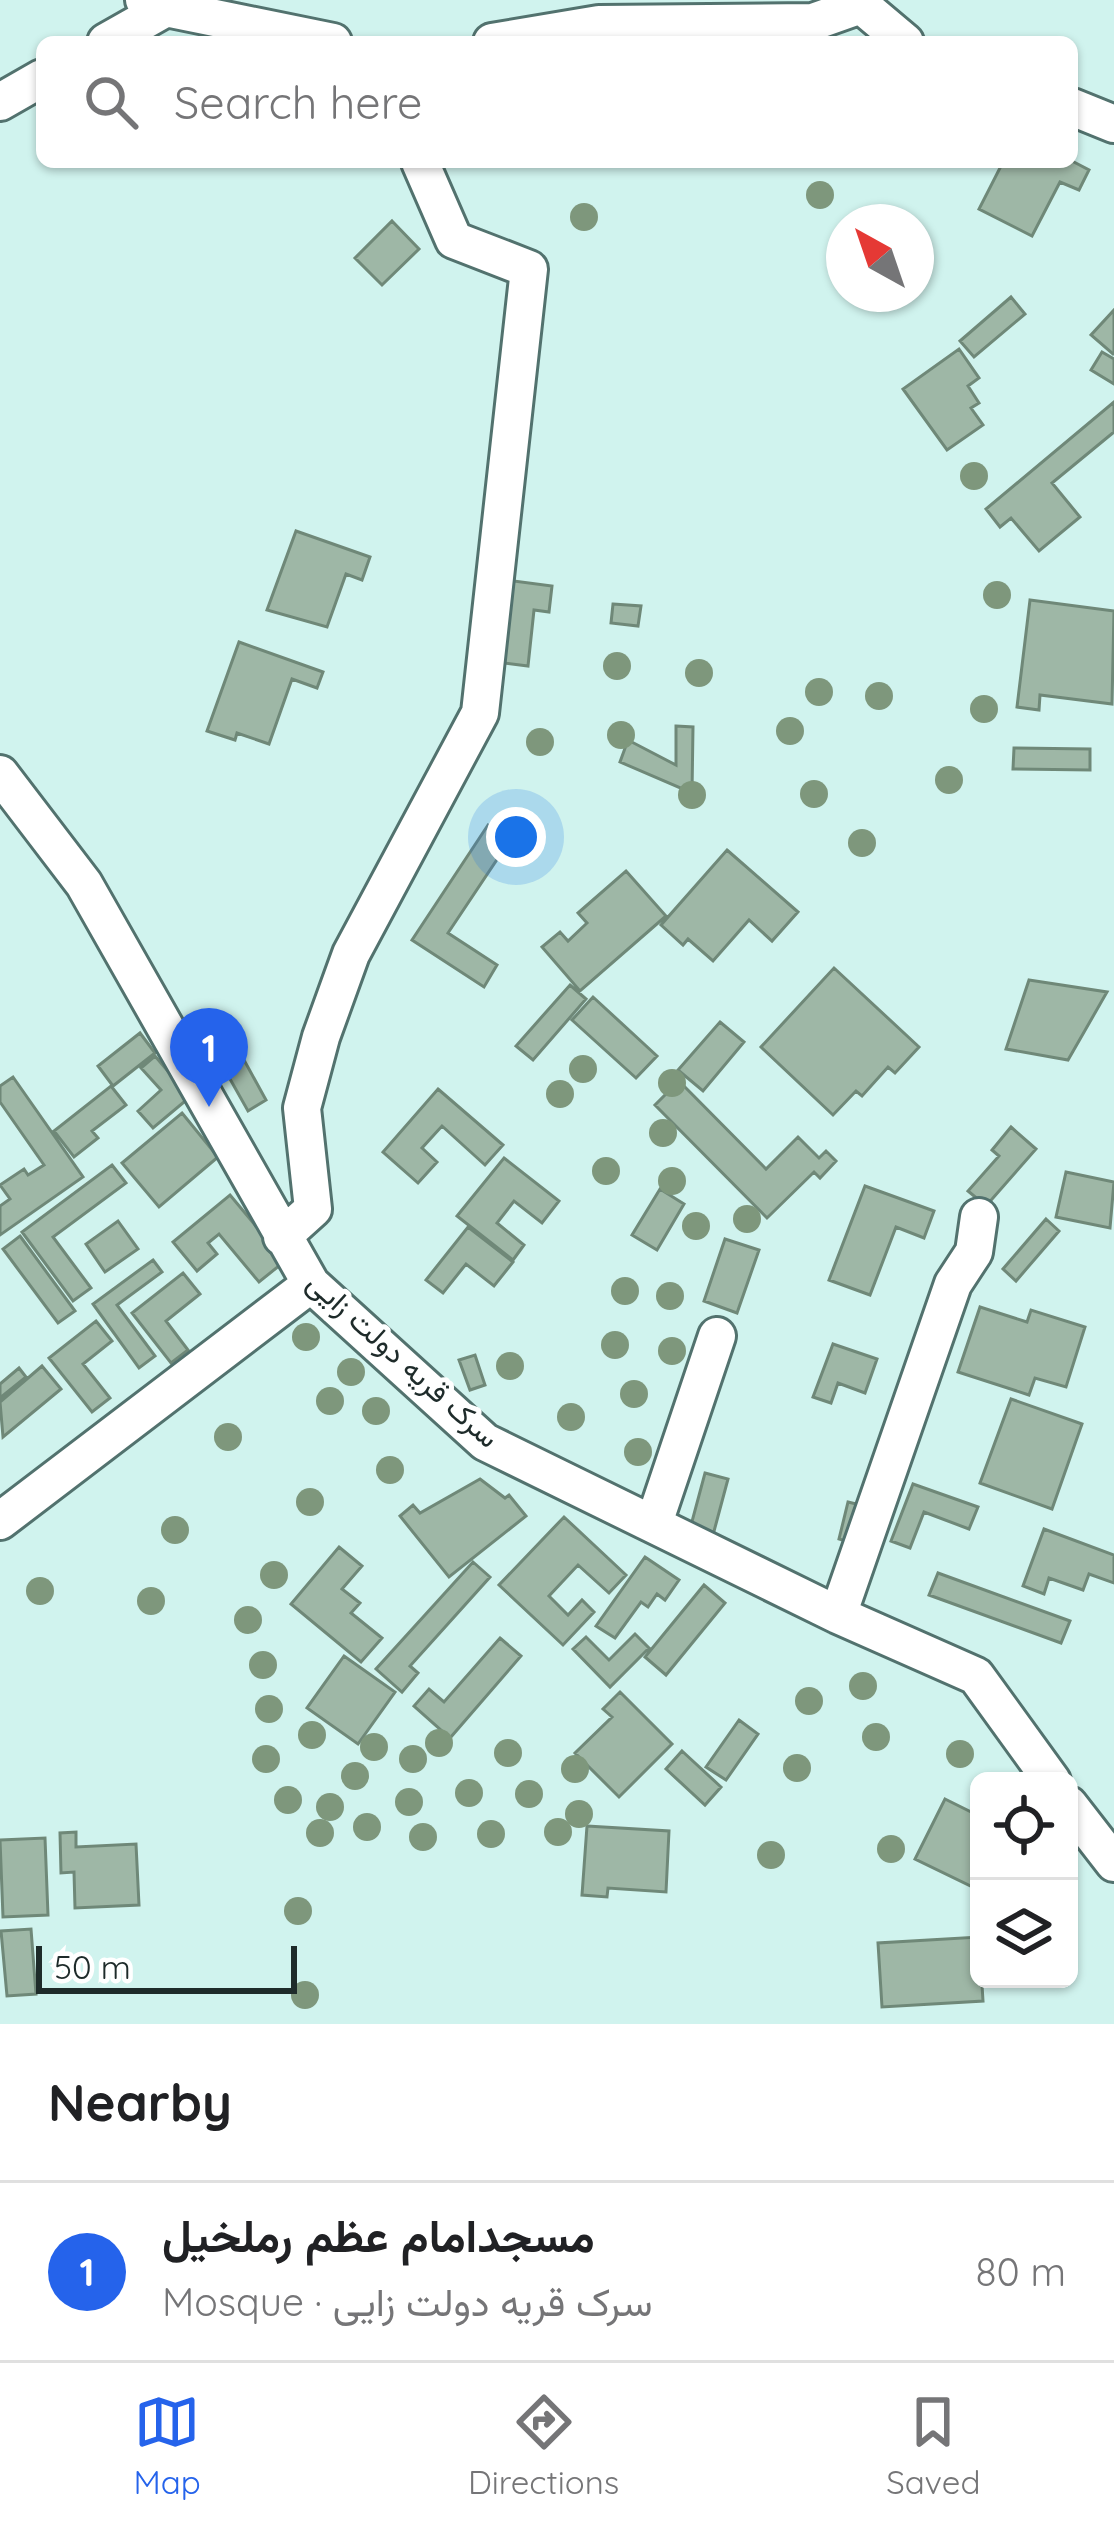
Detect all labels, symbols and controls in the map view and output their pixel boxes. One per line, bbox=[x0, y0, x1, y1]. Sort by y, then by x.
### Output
search box bbox=[36, 36, 1078, 168]
icon: search bbox=[78, 69, 144, 135]
text: Search here bbox=[174, 74, 422, 130]
north arrow bbox=[826, 204, 934, 312]
your location bbox=[486, 807, 546, 867]
pin: 1 bbox=[170, 1008, 248, 1107]
street label: سرک قریه دولت زایی bbox=[300, 1263, 508, 1456]
map controls bbox=[970, 1772, 1078, 1988]
button: locate bbox=[970, 1772, 1078, 1880]
button: layers bbox=[970, 1880, 1078, 1988]
scale bar bbox=[36, 1940, 297, 1993]
text: 50 m bbox=[54, 1946, 131, 1987]
text: Nearby bbox=[48, 2070, 232, 2134]
text: مسجدامام عظم رملخیل bbox=[162, 2207, 595, 2263]
text: 1 bbox=[79, 2247, 95, 2296]
text: 80 m bbox=[976, 2247, 1066, 2296]
text: Mosque · سرک قریه دولت زایی bbox=[162, 2277, 652, 2326]
tab: Map bbox=[134, 2389, 201, 2502]
tab: Directions bbox=[468, 2389, 619, 2502]
tab: Saved bbox=[886, 2389, 980, 2502]

